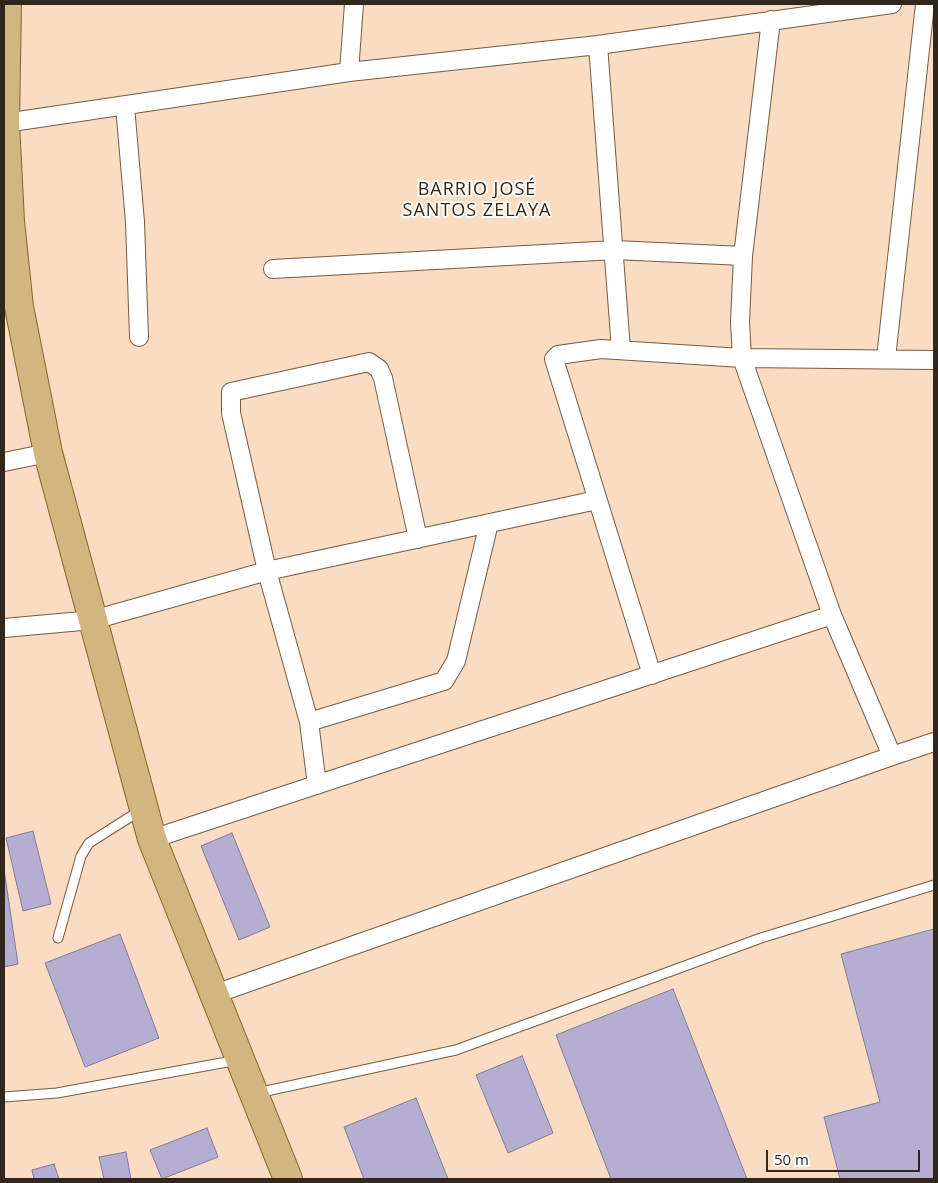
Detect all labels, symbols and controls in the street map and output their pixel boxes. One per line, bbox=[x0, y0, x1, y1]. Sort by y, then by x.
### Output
district label: BARRIO JOSÉ SANTOS ZELAYA bbox=[401, 179, 553, 222]
scale bar bbox=[768, 1140, 922, 1172]
text: 50 m bbox=[774, 1149, 809, 1169]

